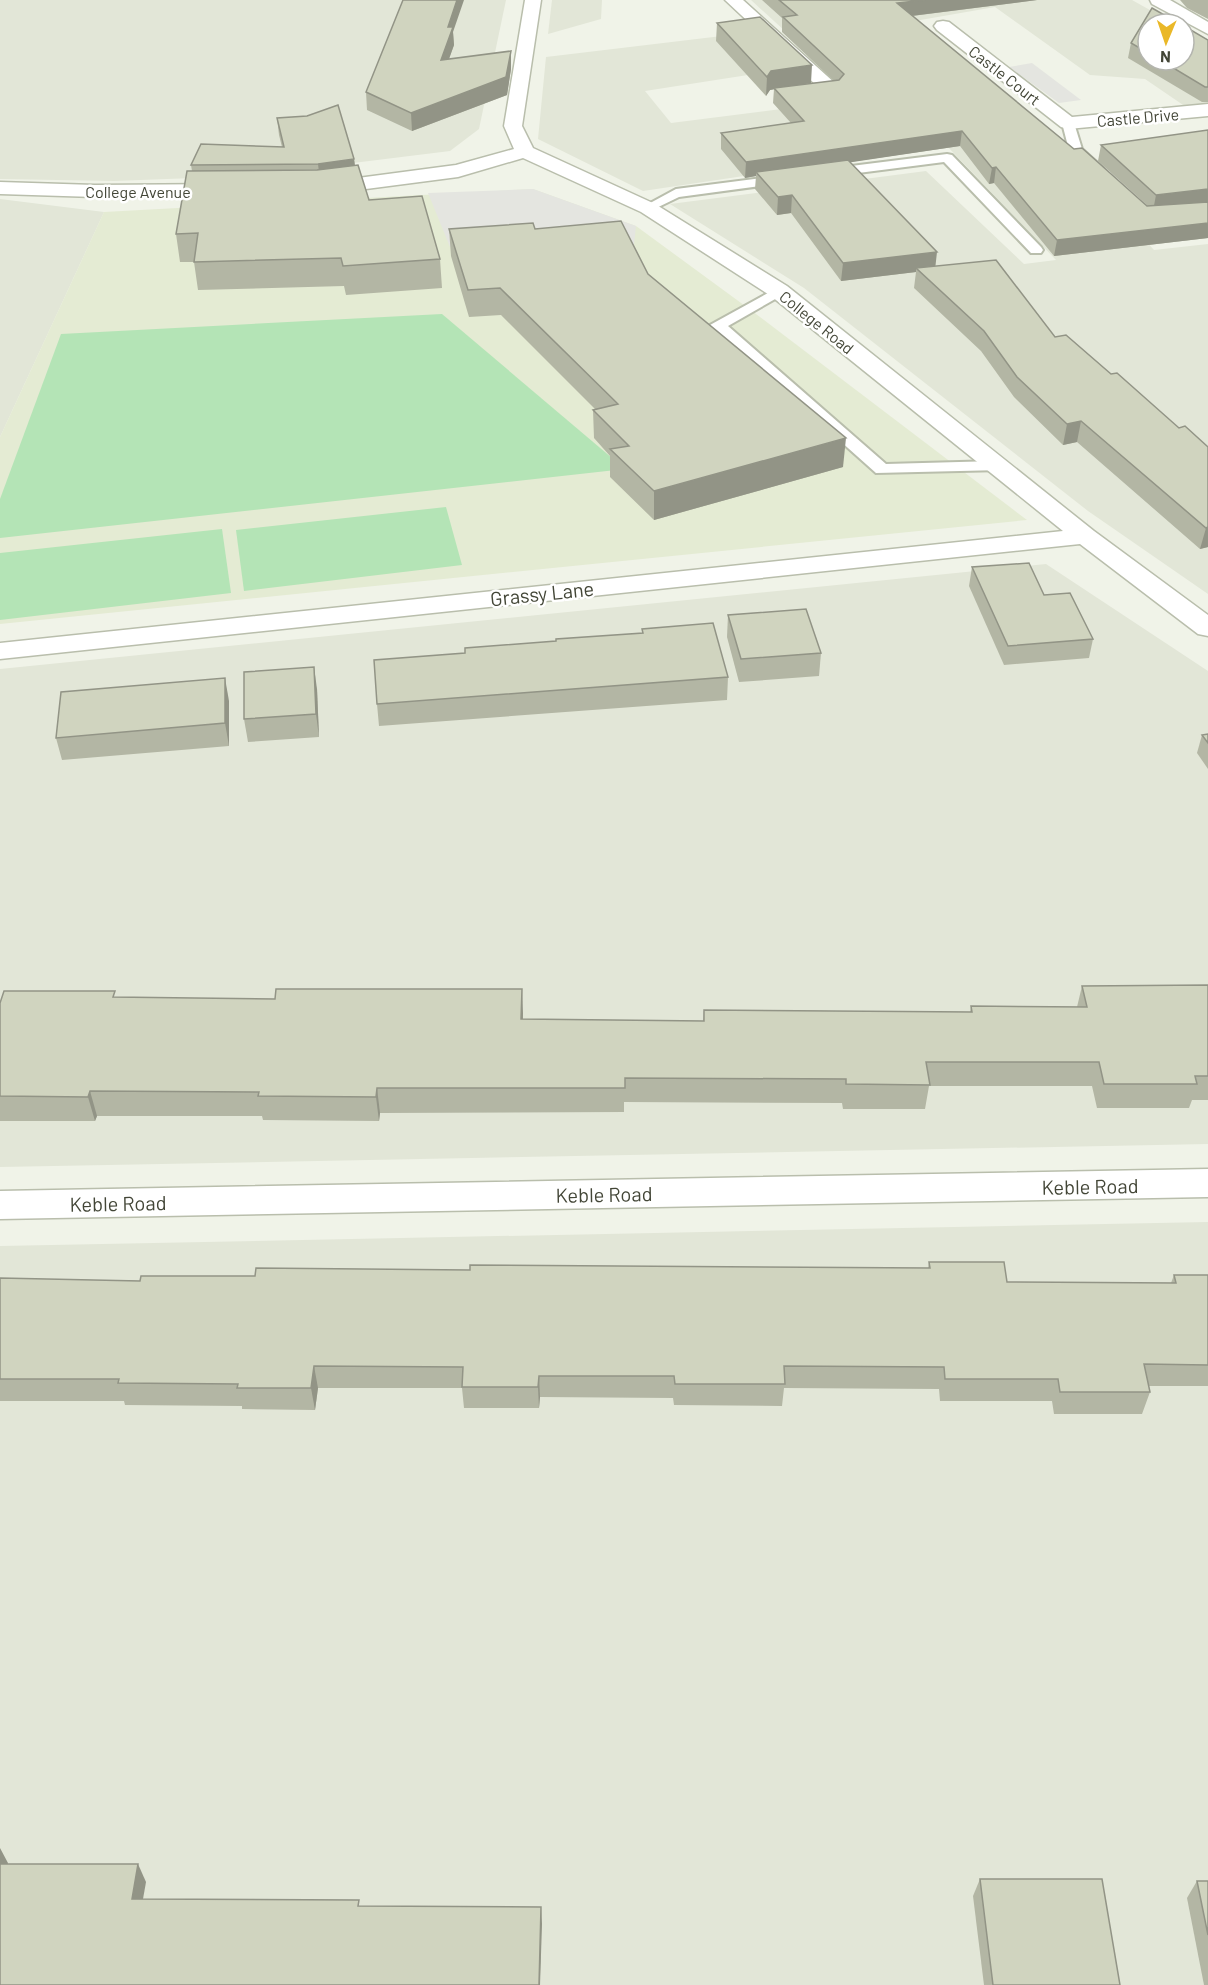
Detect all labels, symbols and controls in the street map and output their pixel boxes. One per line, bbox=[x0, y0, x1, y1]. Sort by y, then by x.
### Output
north arrow bbox=[1136, 12, 1196, 72]
street label: Castle Court bbox=[965, 41, 1045, 109]
text: N bbox=[1160, 48, 1171, 67]
street label: Castle Drive bbox=[1096, 104, 1180, 130]
street label: College Avenue bbox=[85, 182, 191, 201]
street label: College Road bbox=[776, 286, 858, 358]
street label: Grassy Lane bbox=[489, 576, 595, 610]
street label: Keble Road bbox=[1041, 1173, 1139, 1199]
street label: Keble Road bbox=[555, 1181, 653, 1207]
street label: Keble Road bbox=[69, 1190, 167, 1216]

